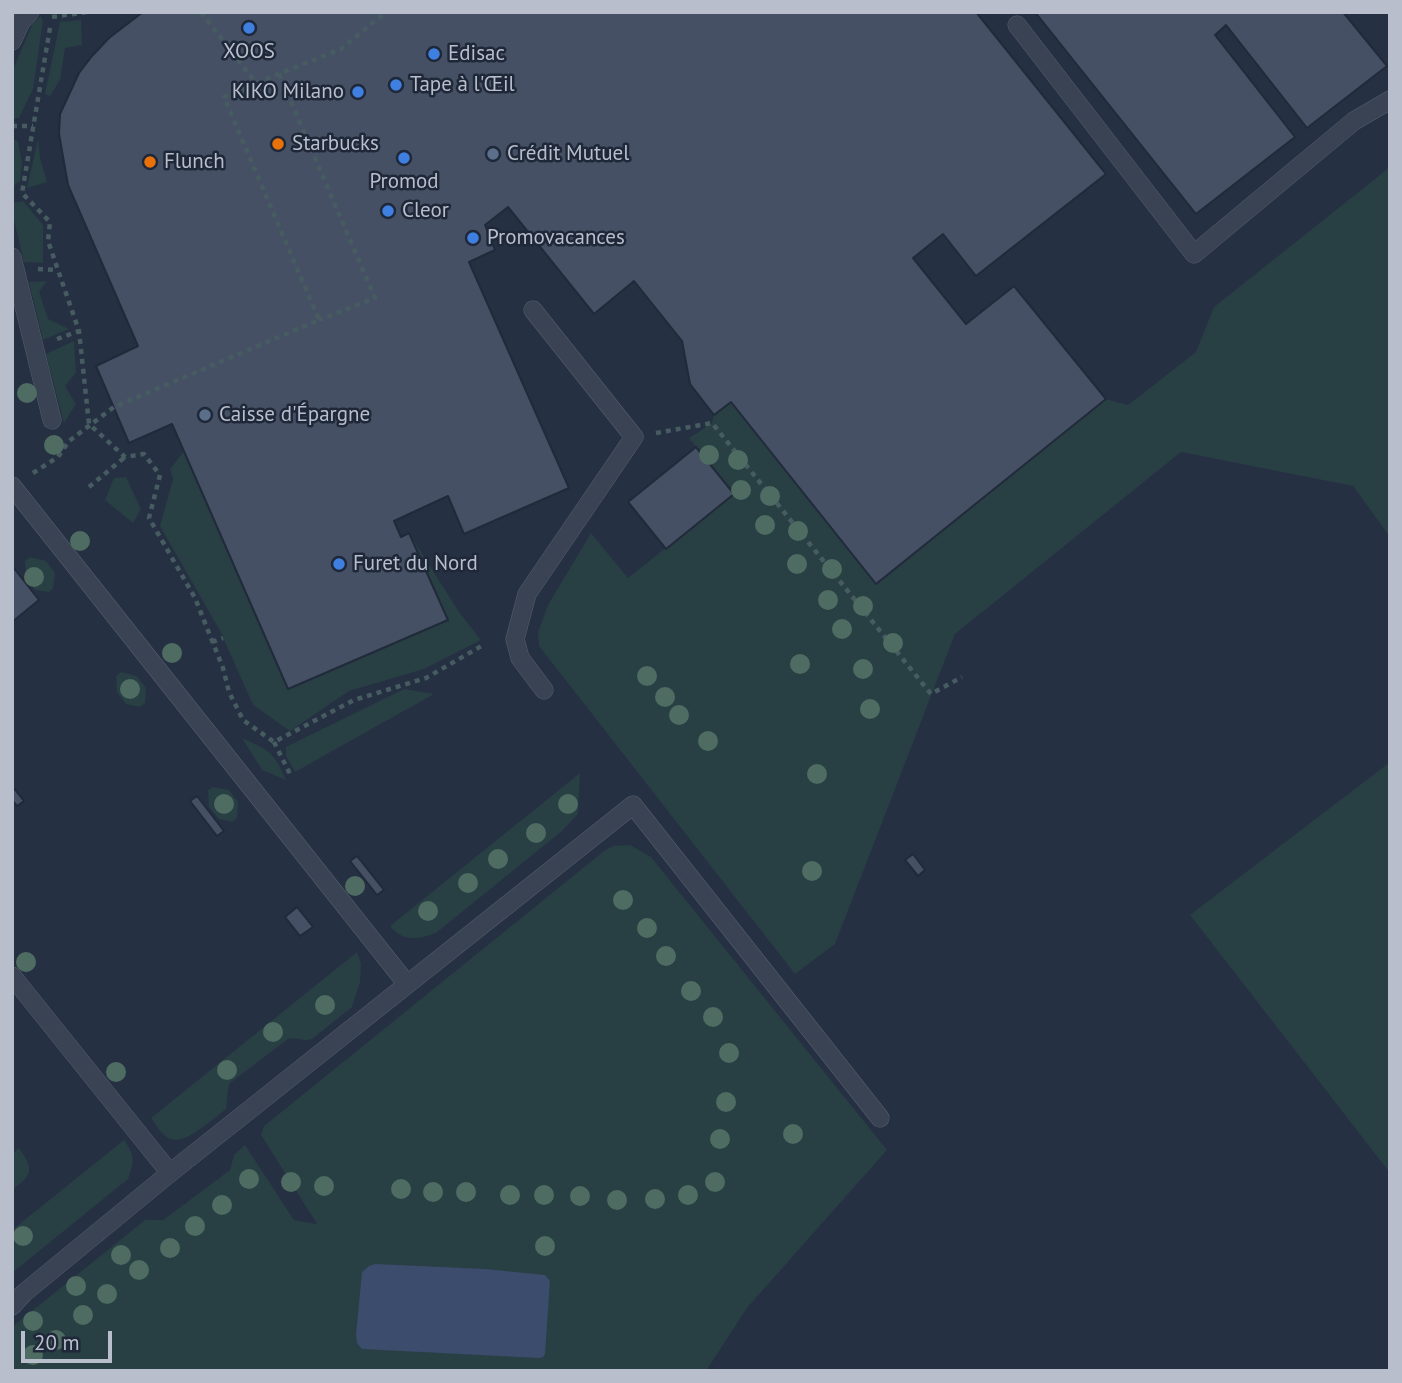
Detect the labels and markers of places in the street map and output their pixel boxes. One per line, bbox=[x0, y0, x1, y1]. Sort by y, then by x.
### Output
marker: XOOS bbox=[241, 20, 257, 36]
place label: XOOS bbox=[223, 39, 275, 65]
place label: Edisac bbox=[448, 41, 505, 67]
marker: Edisac bbox=[426, 46, 442, 62]
place label: Tape à l'Œil bbox=[410, 72, 515, 98]
marker: Tape à l'Œil bbox=[388, 77, 404, 93]
place label: KIKO Milano bbox=[232, 79, 344, 105]
marker: KIKO Milano bbox=[350, 84, 366, 100]
place label: Starbucks bbox=[292, 131, 379, 157]
marker: Starbucks bbox=[270, 136, 286, 152]
place label: Crédit Mutuel bbox=[507, 141, 629, 167]
marker: Crédit Mutuel bbox=[485, 146, 501, 162]
place label: Flunch bbox=[164, 149, 225, 175]
marker: Promod bbox=[396, 150, 412, 166]
marker: Flunch bbox=[142, 154, 158, 170]
place label: Promod bbox=[369, 169, 439, 195]
place label: Cleor bbox=[402, 198, 449, 224]
marker: Cleor bbox=[380, 203, 396, 219]
place label: Promovacances bbox=[487, 225, 625, 251]
marker: Promovacances bbox=[465, 230, 481, 246]
place label: Caisse d'Épargne bbox=[219, 402, 370, 428]
marker: Caisse d'Épargne bbox=[197, 407, 213, 423]
place label: Furet du Nord bbox=[353, 551, 478, 577]
marker: Furet du Nord bbox=[331, 556, 347, 572]

